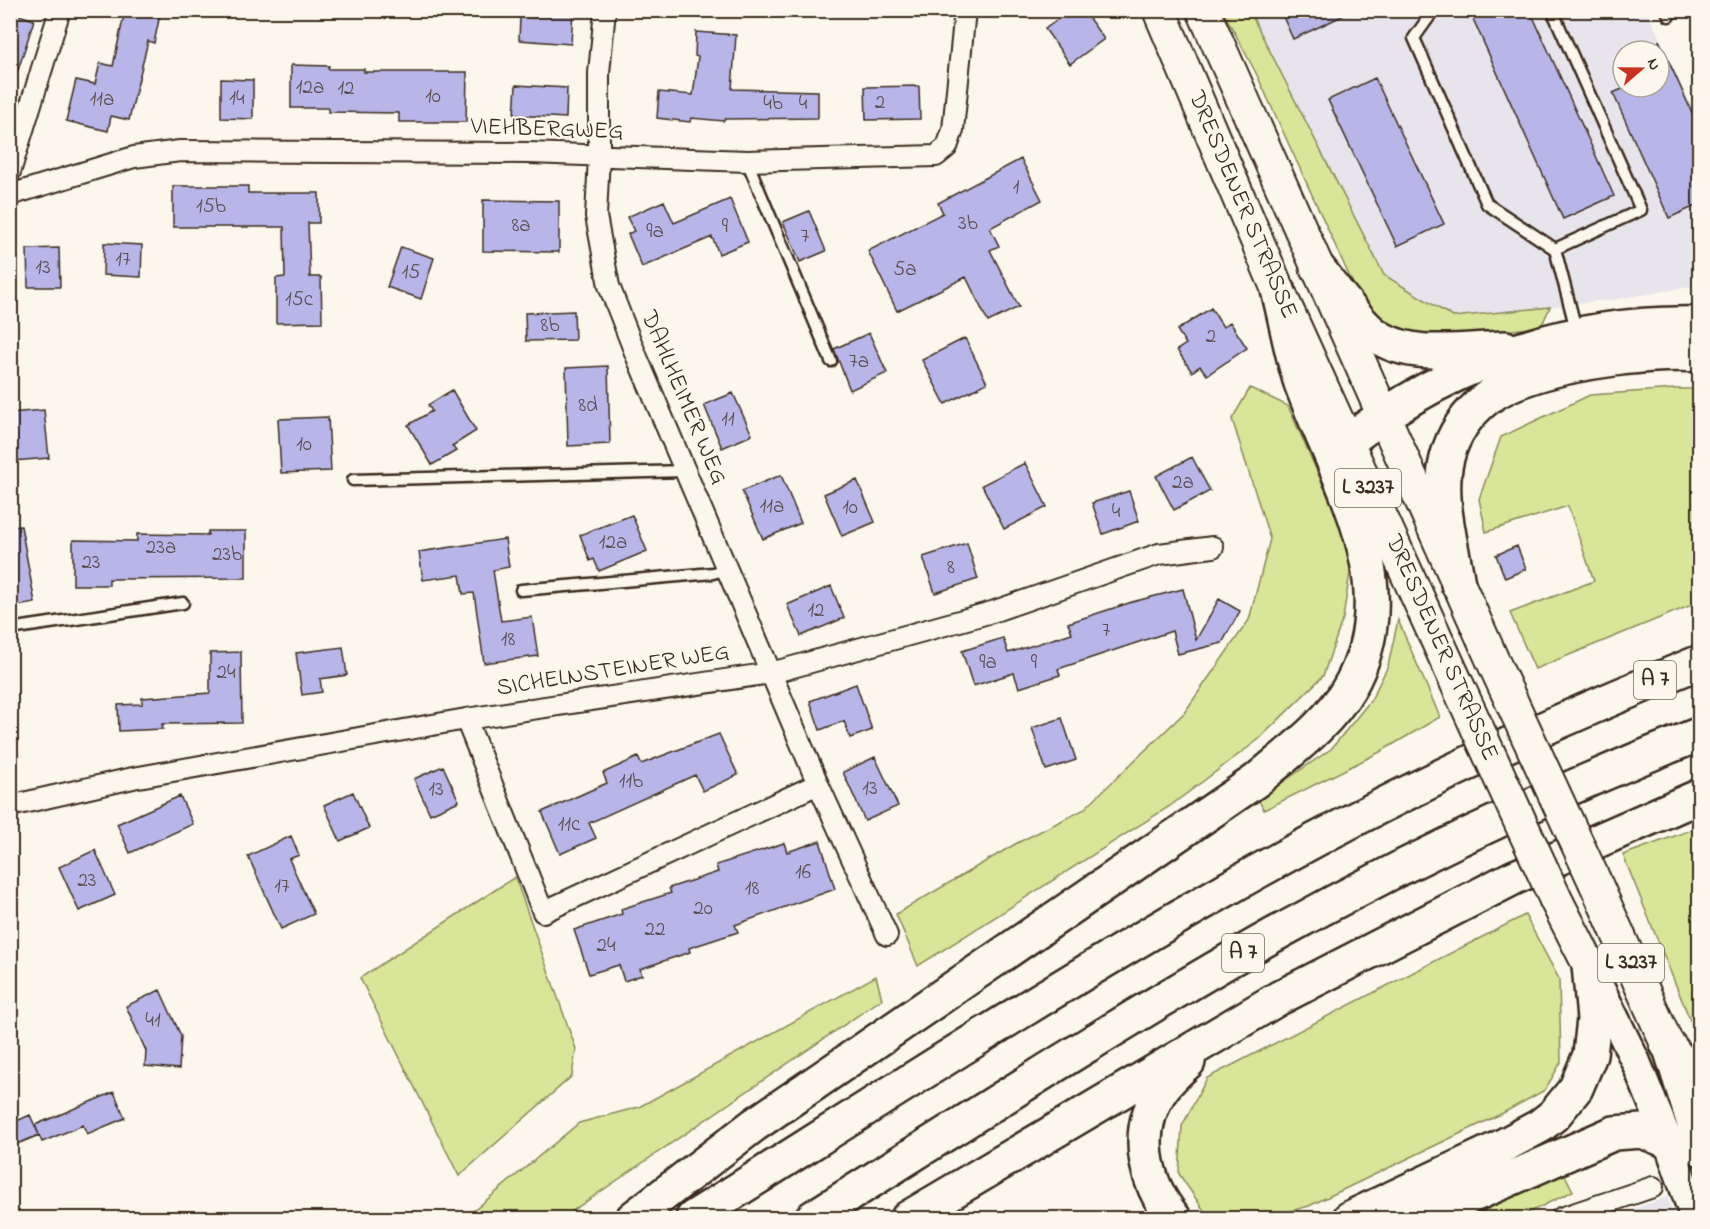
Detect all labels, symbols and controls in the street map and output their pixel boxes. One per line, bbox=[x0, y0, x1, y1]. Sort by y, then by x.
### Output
north arrow bbox=[1611, 39, 1671, 99]
text: N bbox=[1640, 55, 1666, 74]
house number: 12a bbox=[296, 73, 324, 103]
house number: 12 bbox=[337, 74, 355, 104]
house number: 10 bbox=[425, 82, 441, 112]
house number: 14 bbox=[229, 84, 245, 114]
house number: 11a bbox=[90, 85, 114, 115]
street label: DRESDENER STRASSE bbox=[1178, 85, 1306, 324]
house number: 2 bbox=[875, 88, 885, 118]
house number: 4b bbox=[763, 89, 783, 119]
house number: 4 bbox=[799, 89, 808, 119]
street label: VIEHBERGWEG bbox=[469, 110, 624, 150]
house number: 1 bbox=[1013, 173, 1020, 203]
house number: 15b bbox=[196, 192, 226, 222]
house number: 3b bbox=[958, 209, 978, 239]
house number: 8a bbox=[511, 211, 531, 241]
house number: 9 bbox=[722, 212, 729, 242]
house number: 9a bbox=[646, 217, 664, 247]
house number: 7 bbox=[801, 222, 810, 252]
house number: 17 bbox=[115, 245, 131, 275]
house number: 13 bbox=[35, 253, 51, 283]
house number: 5a bbox=[893, 255, 917, 285]
house number: 15 bbox=[402, 258, 420, 288]
house number: 15c bbox=[285, 285, 314, 315]
street label: DAHLHEIMER WEG bbox=[630, 305, 735, 490]
house number: 8b bbox=[541, 311, 559, 341]
house number: 2 bbox=[1206, 322, 1216, 352]
house number: 7a bbox=[849, 347, 869, 377]
house number: 8d bbox=[578, 391, 598, 421]
house number: 11 bbox=[721, 405, 735, 435]
house number: 10 bbox=[296, 430, 312, 460]
house number: 2a bbox=[1172, 468, 1194, 498]
road number: L 3237 bbox=[1335, 469, 1401, 507]
house number: 11a bbox=[760, 492, 784, 522]
house number: 10 bbox=[842, 493, 858, 523]
house number: 4 bbox=[1112, 497, 1121, 527]
house number: 12a bbox=[599, 528, 627, 558]
street label: DRESDENER STRASSE bbox=[1375, 528, 1507, 767]
house number: 23a bbox=[146, 533, 176, 563]
house number: 23b bbox=[212, 540, 242, 570]
house number: 23 bbox=[81, 548, 101, 578]
house number: 8 bbox=[947, 553, 955, 583]
house number: 12 bbox=[807, 596, 825, 626]
house number: 7 bbox=[1102, 616, 1111, 646]
house number: 18 bbox=[501, 625, 515, 655]
street label: SICHELNSTEINER WEG bbox=[494, 635, 732, 707]
house number: 9a bbox=[979, 648, 997, 678]
house number: 9 bbox=[1031, 648, 1038, 678]
house number: 24 bbox=[216, 658, 236, 688]
road number: A 7 bbox=[1634, 661, 1676, 699]
house number: 11b bbox=[619, 767, 643, 797]
house number: 13 bbox=[862, 774, 878, 804]
house number: 13 bbox=[428, 775, 444, 805]
house number: 11c bbox=[558, 810, 581, 840]
house number: 16 bbox=[795, 858, 811, 888]
house number: 23 bbox=[77, 866, 97, 896]
house number: 17 bbox=[274, 872, 290, 902]
house number: 18 bbox=[745, 874, 759, 904]
house number: 20 bbox=[693, 894, 713, 924]
house number: 22 bbox=[645, 915, 665, 945]
house number: 24 bbox=[596, 931, 616, 961]
road number: A 7 bbox=[1222, 934, 1264, 972]
road number: L 3237 bbox=[1598, 944, 1664, 982]
house number: 41 bbox=[145, 1006, 161, 1036]

